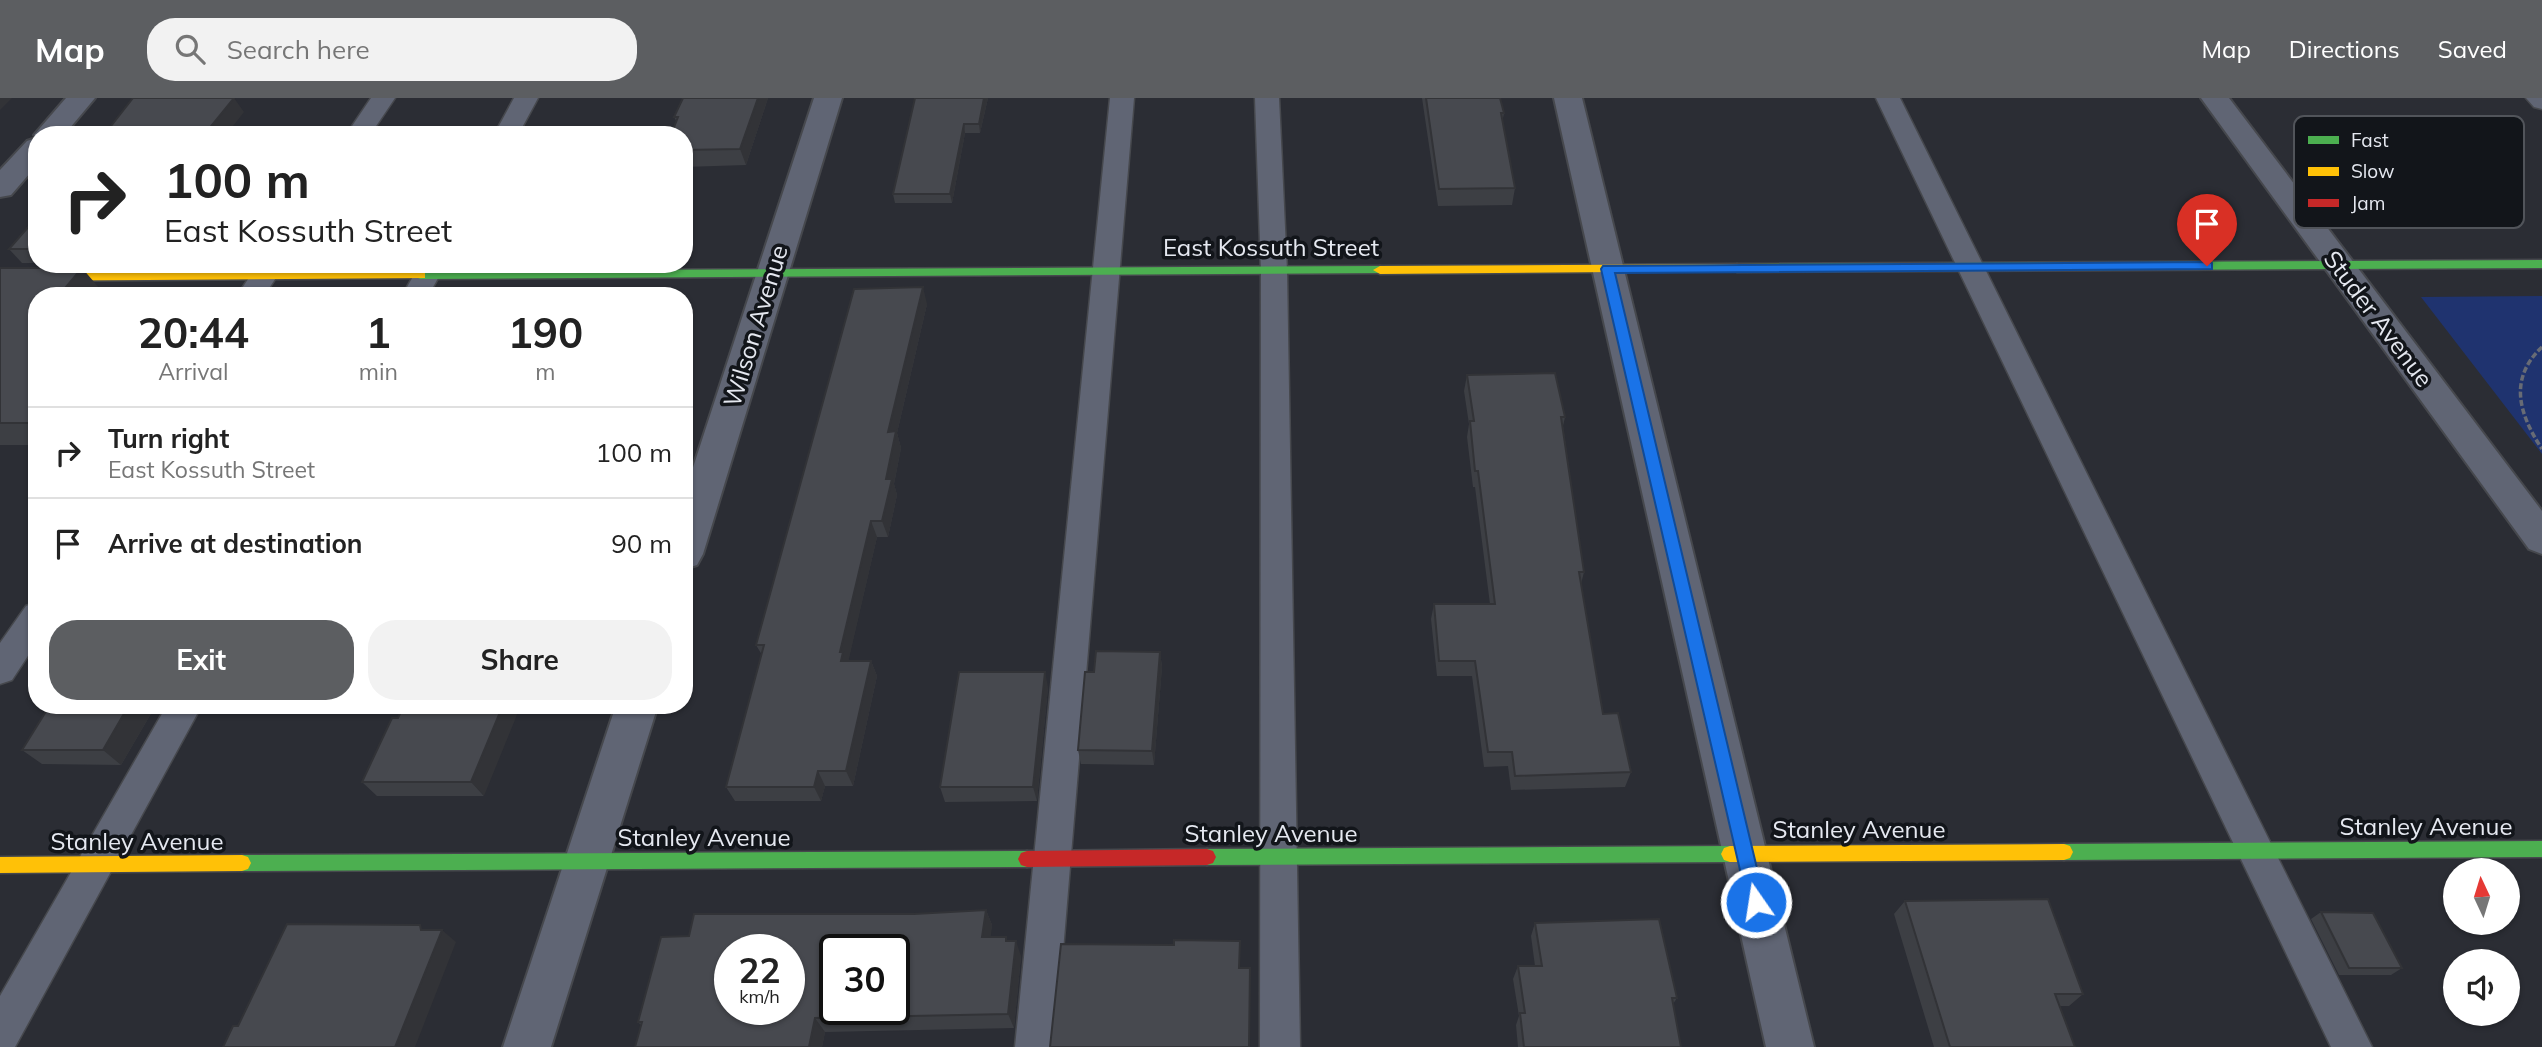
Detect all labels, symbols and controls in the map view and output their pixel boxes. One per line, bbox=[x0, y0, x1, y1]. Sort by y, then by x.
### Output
search box bbox=[147, 18, 637, 81]
text: Map bbox=[35, 29, 105, 70]
icon: search bbox=[171, 30, 209, 68]
text: Search here bbox=[227, 33, 370, 66]
text: Map bbox=[2201, 34, 2251, 64]
text: Directions bbox=[2289, 34, 2400, 64]
text: Saved bbox=[2438, 34, 2507, 64]
legend bbox=[2294, 116, 2524, 228]
text: Fast bbox=[2351, 128, 2389, 152]
text: 100 m bbox=[164, 149, 310, 210]
icon: right bbox=[49, 154, 140, 245]
text: Slow bbox=[2351, 159, 2395, 183]
text: Jam bbox=[2351, 191, 2385, 215]
pin bbox=[2177, 194, 2237, 266]
icon: arrive bbox=[2188, 205, 2226, 243]
text: East Kossuth Street bbox=[164, 210, 452, 250]
street label: East Kossuth Street bbox=[1163, 232, 1379, 262]
street label: Wilson Avenue bbox=[716, 241, 794, 410]
street label: Studer Avenue bbox=[2318, 244, 2440, 393]
text: 20:44 bbox=[138, 306, 249, 359]
text: 1 bbox=[366, 306, 391, 359]
text: 190 bbox=[508, 306, 583, 359]
text: Arrival bbox=[158, 357, 229, 386]
text: min bbox=[359, 357, 398, 386]
text: m bbox=[535, 357, 556, 386]
text: Turn right bbox=[108, 422, 229, 455]
icon: right bbox=[49, 434, 87, 472]
text: 100 m bbox=[596, 436, 672, 469]
text: East Kossuth Street bbox=[108, 455, 315, 484]
icon: arrive bbox=[49, 525, 87, 563]
text: Arrive at destination bbox=[108, 527, 363, 560]
text: 90 m bbox=[611, 527, 672, 560]
button: Exit bbox=[49, 620, 354, 700]
button: Share bbox=[368, 620, 672, 700]
street label: Stanley Avenue bbox=[2340, 811, 2513, 841]
street label: Stanley Avenue bbox=[1773, 814, 1946, 844]
street label: Stanley Avenue bbox=[1185, 818, 1358, 848]
street label: Stanley Avenue bbox=[618, 822, 791, 852]
street label: Stanley Avenue bbox=[51, 826, 224, 856]
north arrow bbox=[2443, 858, 2520, 934]
map controls bbox=[2443, 858, 2520, 1026]
position arrow bbox=[1719, 865, 1793, 939]
speed limit sign: 30 bbox=[819, 934, 910, 1025]
text: 22 bbox=[738, 948, 781, 992]
button: sound bbox=[2443, 949, 2520, 1026]
text: km/h bbox=[739, 985, 780, 1008]

